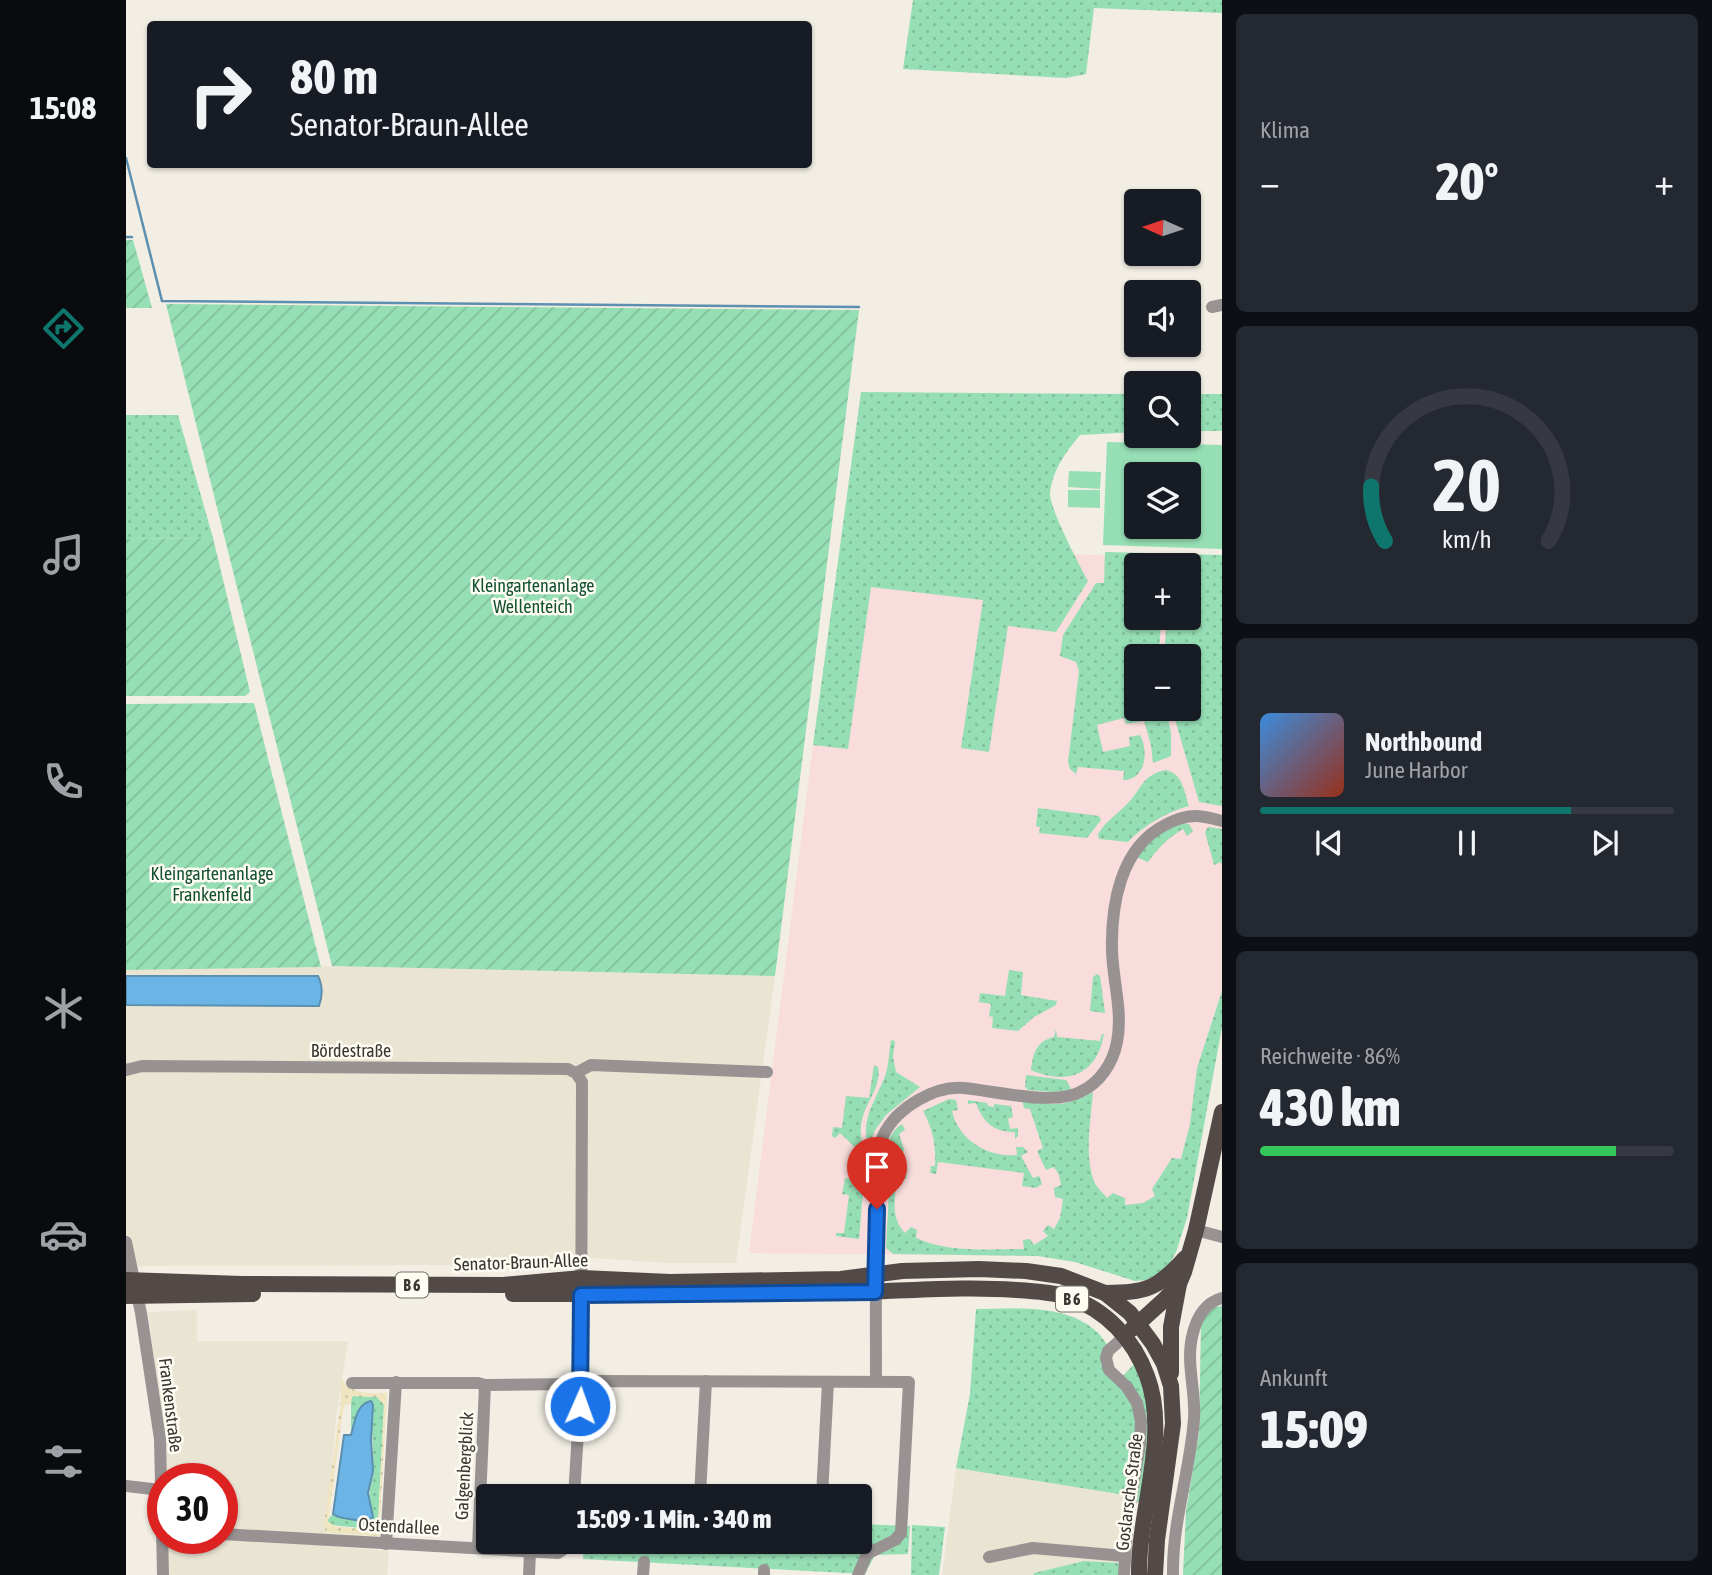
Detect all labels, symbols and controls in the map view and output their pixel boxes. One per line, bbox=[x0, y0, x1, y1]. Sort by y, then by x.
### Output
text: 80 m bbox=[290, 48, 378, 104]
icon: right bbox=[175, 49, 266, 140]
text: 15:08 bbox=[30, 89, 96, 126]
text: Senator-Braun-Allee bbox=[290, 106, 529, 143]
text: Klima bbox=[1260, 117, 1310, 143]
text: 20° bbox=[1435, 151, 1499, 211]
text: − bbox=[1260, 160, 1280, 203]
text: + bbox=[1654, 160, 1674, 203]
north arrow bbox=[1124, 189, 1200, 266]
map controls bbox=[1124, 189, 1201, 721]
button: sound bbox=[1124, 280, 1201, 357]
icon: directions bbox=[39, 304, 88, 353]
button: search bbox=[1124, 371, 1201, 448]
text: 20 bbox=[1433, 444, 1501, 527]
button: layers bbox=[1124, 462, 1201, 539]
text: km/h bbox=[1442, 525, 1492, 553]
icon: music bbox=[39, 530, 88, 579]
button: + bbox=[1124, 553, 1201, 630]
park label: Kleingartenanlage Wellenteich bbox=[471, 575, 595, 617]
button: − bbox=[1124, 644, 1201, 721]
text: Northbound bbox=[1365, 727, 1482, 757]
icon: phone bbox=[39, 757, 88, 806]
text: June Harbor bbox=[1365, 757, 1468, 783]
icon: previous bbox=[1310, 824, 1348, 862]
icon: pause bbox=[1448, 824, 1486, 862]
icon: next bbox=[1586, 824, 1624, 862]
park label: Kleingartenanlage Frankenfeld bbox=[150, 863, 274, 905]
icon: climate bbox=[39, 984, 88, 1033]
street label: Bördestraße bbox=[311, 1040, 391, 1061]
text: Reichweite · 86% bbox=[1260, 1043, 1400, 1069]
text: 430 km bbox=[1260, 1077, 1401, 1137]
pin bbox=[847, 1137, 907, 1209]
icon: arrive bbox=[858, 1148, 896, 1186]
icon: car bbox=[39, 1210, 88, 1259]
street label: Senator-Braun-Allee bbox=[454, 1249, 588, 1275]
road number: B 6 bbox=[396, 1273, 428, 1298]
road number: B 6 bbox=[1056, 1287, 1088, 1312]
street label: Frankenstraße bbox=[155, 1357, 187, 1453]
text: Ankunft bbox=[1260, 1365, 1328, 1391]
position arrow bbox=[543, 1369, 617, 1443]
text: 15:09 bbox=[1260, 1399, 1368, 1459]
street label: Galgenbergblick bbox=[451, 1411, 477, 1520]
street label: Goslarsche Straße bbox=[1111, 1432, 1147, 1552]
icon: filters bbox=[39, 1437, 88, 1486]
speed limit sign: 30 bbox=[147, 1463, 238, 1554]
text: 15:09 · 1 Min. · 340 m bbox=[577, 1504, 771, 1534]
street label: Ostendallee bbox=[358, 1513, 440, 1539]

